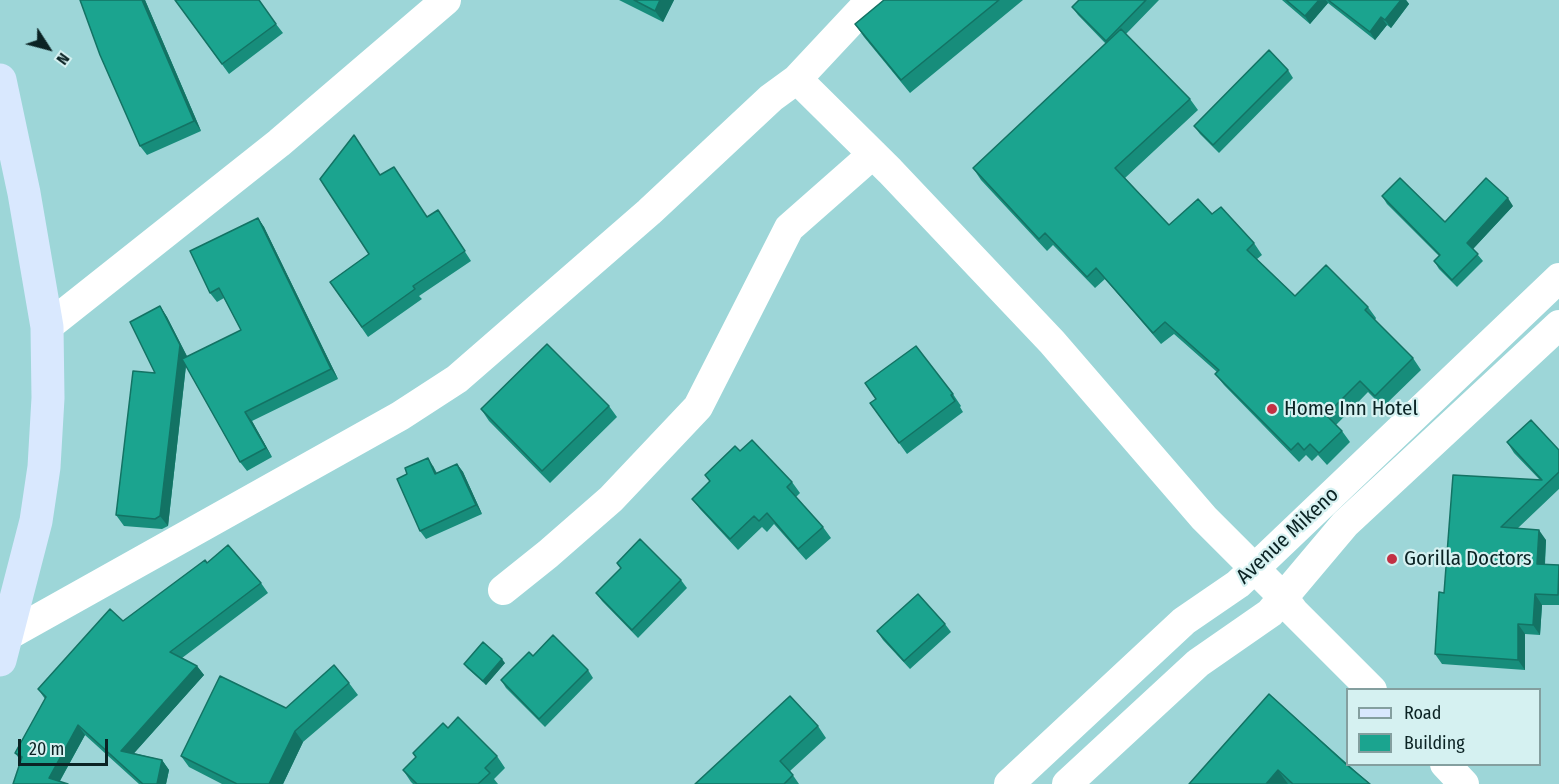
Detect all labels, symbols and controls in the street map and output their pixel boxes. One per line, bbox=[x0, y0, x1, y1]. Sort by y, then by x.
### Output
north arrow bbox=[18, 18, 78, 78]
text: N bbox=[52, 49, 73, 68]
place label: Home Inn Hotel bbox=[1284, 396, 1418, 422]
marker: Home Inn Hotel bbox=[1265, 402, 1279, 416]
street label: Avenue Mikeno bbox=[1232, 482, 1344, 590]
place label: Gorilla Doctors bbox=[1404, 546, 1532, 572]
marker: Gorilla Doctors bbox=[1385, 552, 1399, 566]
legend bbox=[1346, 688, 1541, 766]
text: Road bbox=[1404, 702, 1441, 724]
scale bar bbox=[21, 727, 111, 765]
text: Building bbox=[1404, 732, 1465, 754]
text: 20 m bbox=[29, 738, 64, 760]

